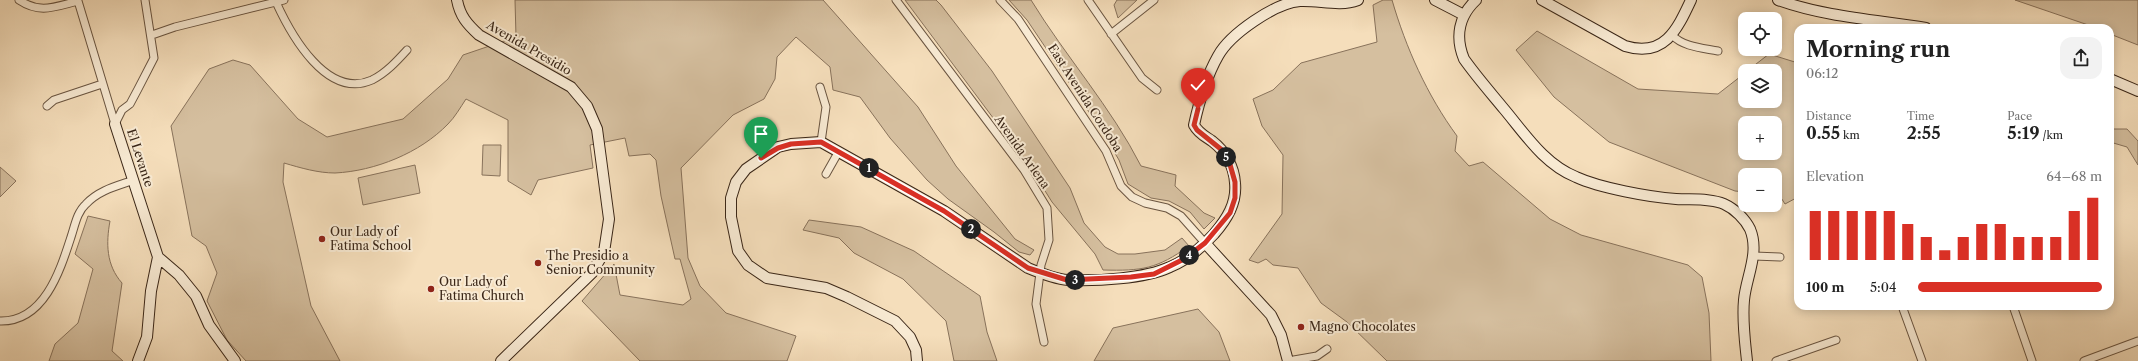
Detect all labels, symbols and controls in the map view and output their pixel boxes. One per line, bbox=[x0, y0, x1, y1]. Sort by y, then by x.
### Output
map controls bbox=[1738, 12, 1782, 212]
button: locate bbox=[1738, 12, 1782, 56]
street label: Avenida Presidio bbox=[483, 17, 574, 78]
text: Morning run bbox=[1806, 36, 1950, 63]
button: share bbox=[2060, 37, 2102, 79]
street label: East Avenida Cordoba bbox=[1045, 41, 1126, 155]
button: layers bbox=[1738, 64, 1782, 108]
text: 06:12 bbox=[1806, 65, 1838, 81]
pin bbox=[1181, 68, 1215, 109]
icon: check bbox=[1187, 74, 1209, 96]
text: Distance bbox=[1806, 109, 1852, 123]
text: Time bbox=[1907, 109, 1934, 123]
text: Pace bbox=[2007, 109, 2032, 123]
street label: Avenida Arlena bbox=[991, 111, 1054, 192]
button: + bbox=[1738, 116, 1782, 160]
pin bbox=[744, 117, 778, 158]
icon: arrive bbox=[750, 123, 772, 145]
text: 0.55 bbox=[1806, 123, 1840, 143]
text: 2:55 bbox=[1907, 123, 1941, 143]
text: 5:19 bbox=[2007, 123, 2040, 143]
street label: El Levante bbox=[124, 127, 157, 189]
text: km bbox=[1840, 128, 1860, 142]
text: /km bbox=[2040, 128, 2063, 142]
pin: 5 bbox=[1216, 147, 1236, 167]
text: 5 bbox=[1223, 150, 1229, 164]
pin: 1 bbox=[859, 158, 879, 178]
text: 1 bbox=[867, 161, 871, 175]
button: − bbox=[1738, 168, 1782, 212]
text: Elevation bbox=[1806, 168, 1864, 184]
text: 64–68 m bbox=[2046, 168, 2102, 184]
pin: 2 bbox=[961, 219, 981, 239]
text: 2 bbox=[968, 222, 974, 236]
place label: Our Lady of Fatima School bbox=[330, 224, 412, 253]
marker: Our Lady of Fatima School bbox=[317, 234, 327, 244]
pin: 4 bbox=[1179, 245, 1199, 265]
place label: The Presidio a Senior Community bbox=[546, 248, 655, 277]
text: 4 bbox=[1186, 248, 1192, 262]
marker: The Presidio a Senior Community bbox=[533, 258, 543, 268]
pin: 3 bbox=[1065, 270, 1085, 290]
text: 3 bbox=[1072, 273, 1078, 287]
place label: Our Lady of Fatima Church bbox=[439, 274, 525, 303]
text: 100 m bbox=[1806, 279, 1845, 295]
text: 5:04 bbox=[1870, 279, 1896, 295]
marker: Our Lady of Fatima Church bbox=[426, 284, 436, 294]
place label: Magno Chocolates bbox=[1309, 319, 1416, 334]
marker: Magno Chocolates bbox=[1296, 322, 1306, 332]

